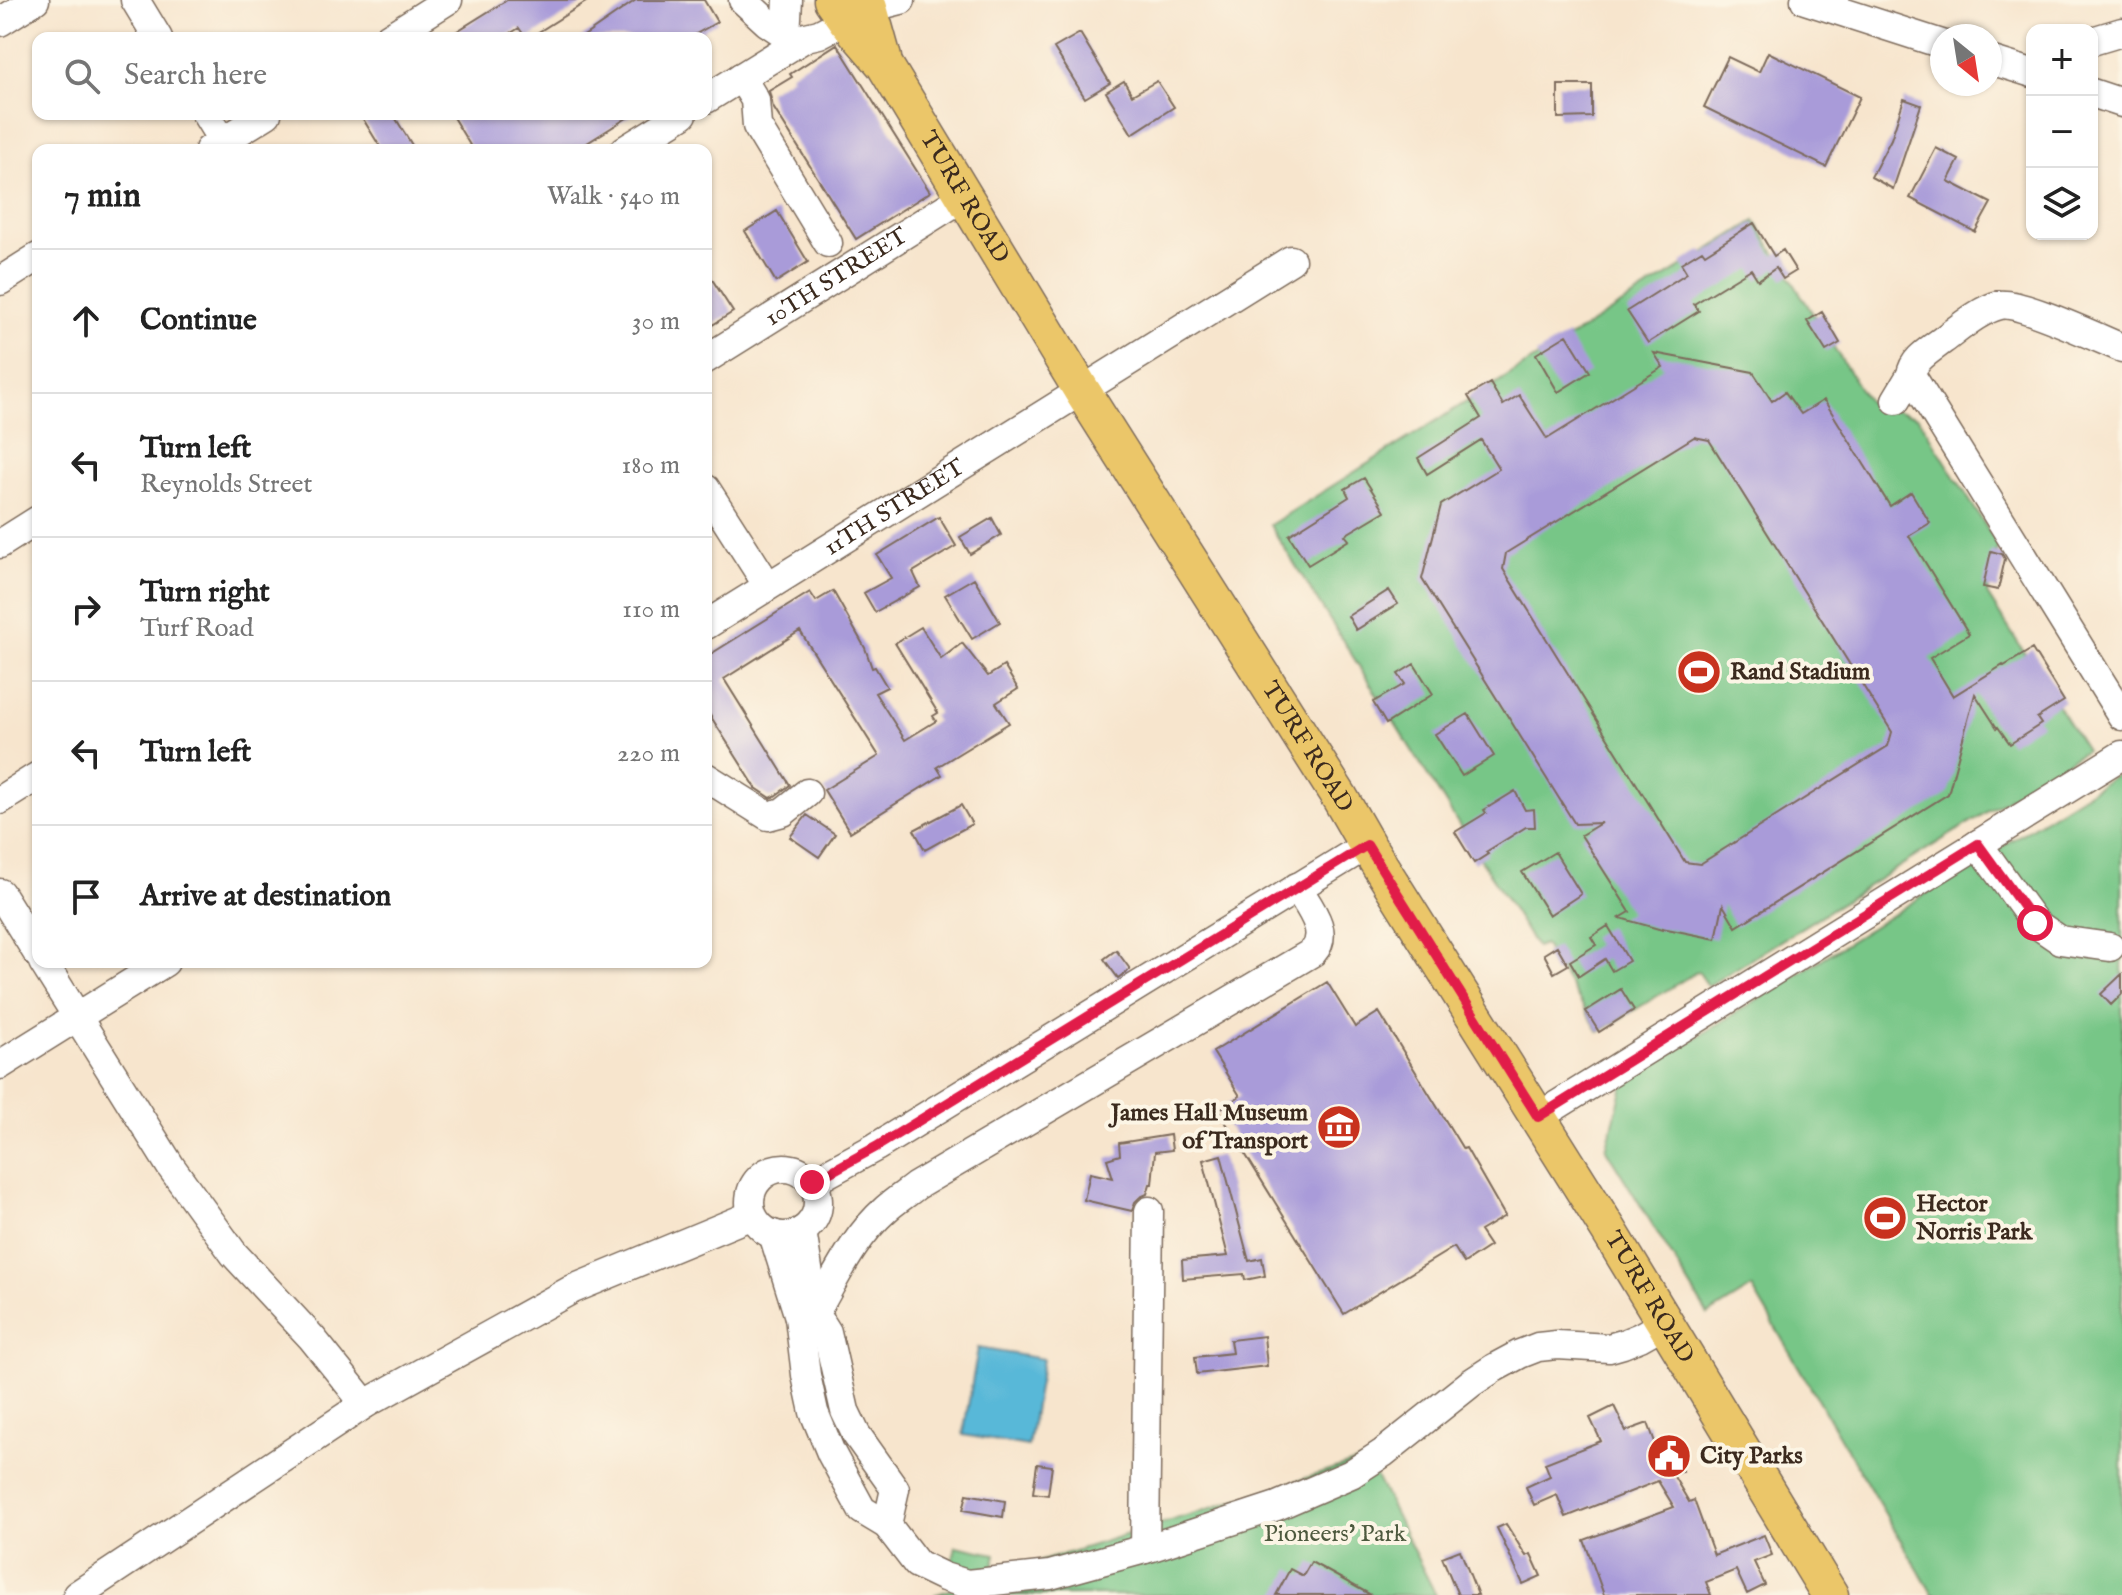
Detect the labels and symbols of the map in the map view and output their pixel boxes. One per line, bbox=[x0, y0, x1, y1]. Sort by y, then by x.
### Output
north arrow bbox=[1930, 24, 2002, 96]
street label: TURF ROAD bbox=[913, 125, 1016, 269]
street label: 10TH STREET bbox=[759, 220, 914, 333]
street label: 11TH STREET bbox=[818, 452, 971, 563]
sports icon: Rand Stadium bbox=[1675, 648, 1723, 696]
place label: Rand Stadium bbox=[1730, 657, 1871, 688]
street label: TURF ROAD bbox=[1254, 675, 1360, 818]
route start bbox=[2017, 905, 2053, 941]
place label: James Hall Museum of Transport bbox=[1108, 1098, 1309, 1157]
museum icon: James Hall Museum of Transport bbox=[1315, 1103, 1363, 1151]
route end bbox=[794, 1164, 830, 1200]
place label: Hector Norris Park bbox=[1915, 1189, 2033, 1248]
sports icon: Hector Norris Park bbox=[1861, 1194, 1909, 1242]
street label: TURF ROAD bbox=[1597, 1225, 1701, 1369]
public building icon: City Parks bbox=[1645, 1432, 1693, 1480]
place label: City Parks bbox=[1700, 1441, 1803, 1472]
park label: Pioneers' Park bbox=[1264, 1519, 1406, 1550]

